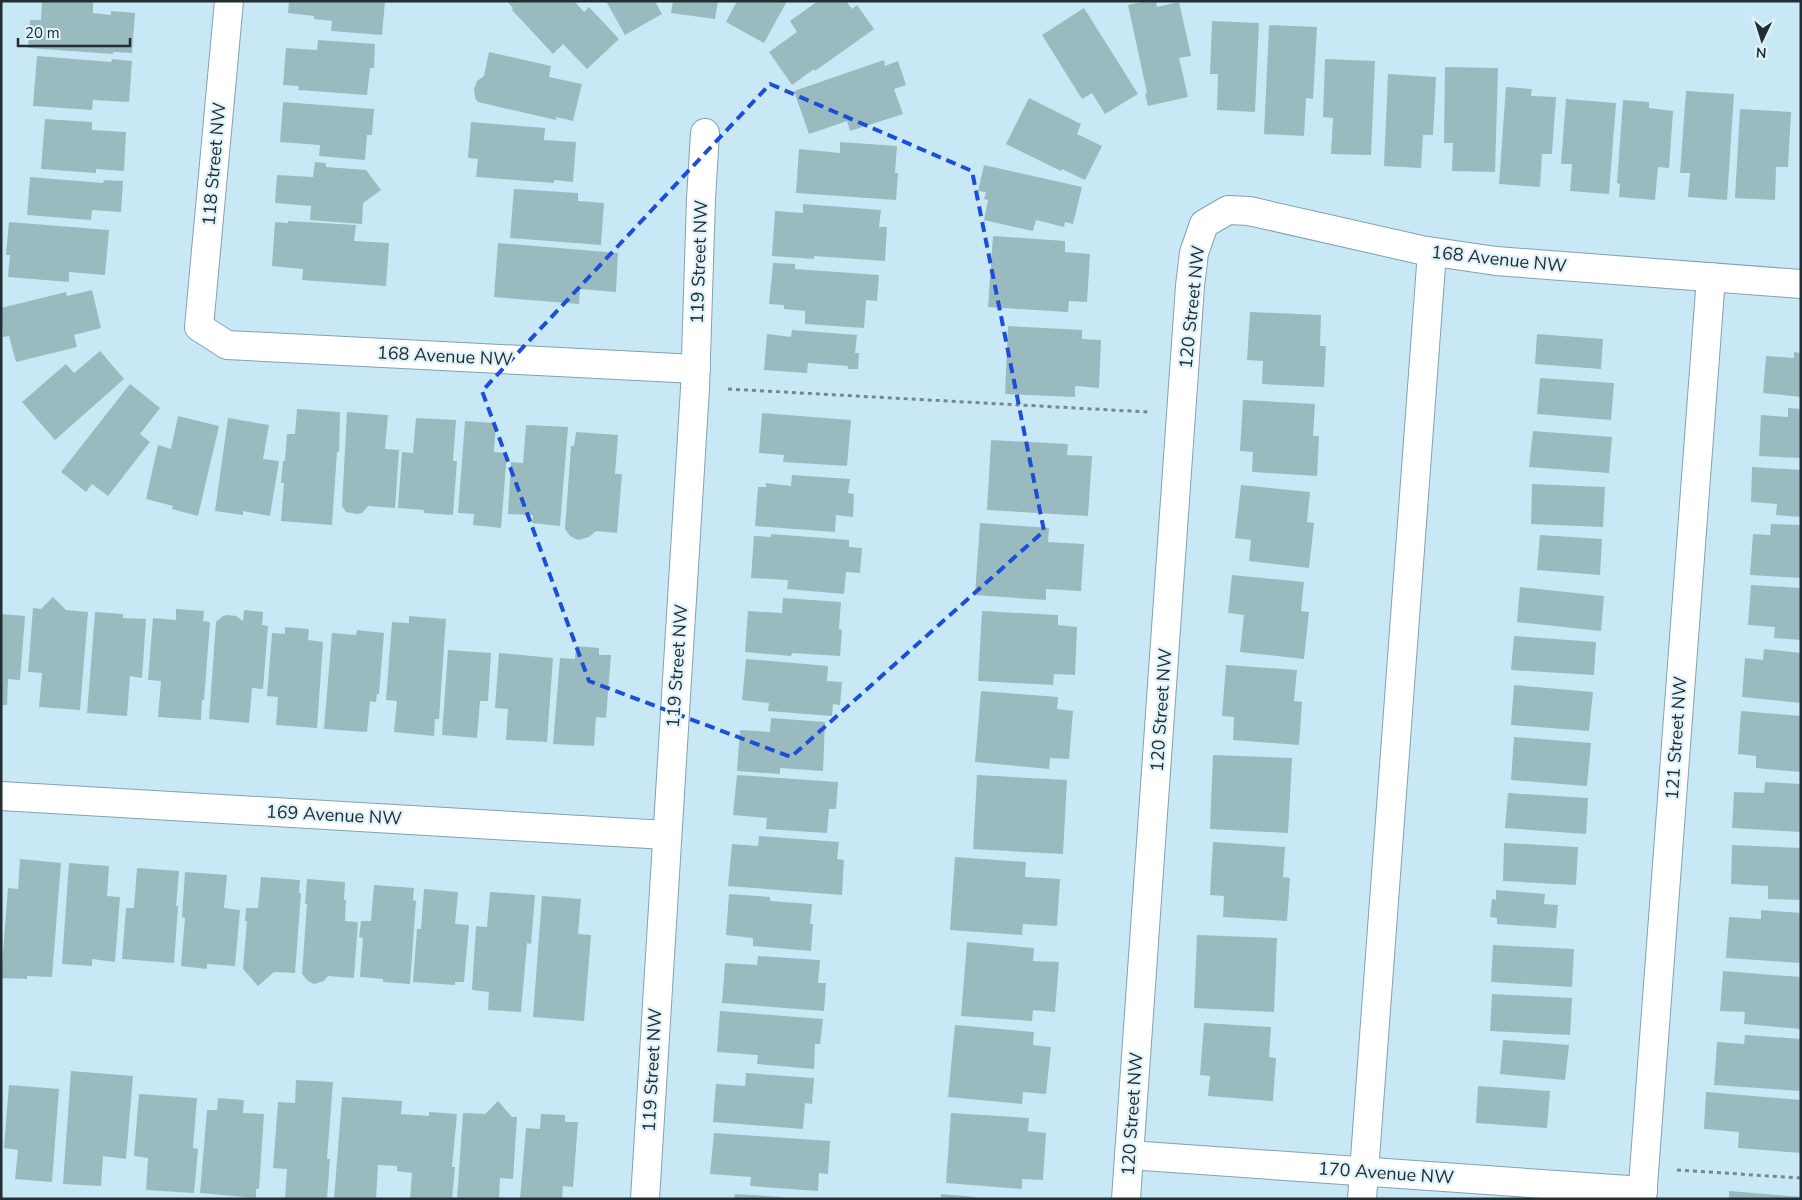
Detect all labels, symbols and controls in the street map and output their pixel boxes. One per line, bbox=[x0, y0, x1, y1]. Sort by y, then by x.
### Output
scale bar bbox=[18, 15, 130, 47]
north arrow bbox=[1737, 15, 1787, 65]
text: 20 m bbox=[25, 23, 60, 43]
text: N bbox=[1755, 43, 1767, 62]
street label: 118 Street NW bbox=[197, 101, 231, 227]
street label: 119 Street NW bbox=[685, 199, 713, 324]
street label: 168 Avenue NW bbox=[1430, 240, 1568, 278]
street label: 120 Street NW bbox=[1174, 244, 1210, 370]
street label: 168 Avenue NW bbox=[376, 340, 514, 372]
street label: 119 Street NW bbox=[661, 603, 693, 729]
street label: 120 Street NW bbox=[1145, 647, 1177, 773]
street label: 121 Street NW bbox=[1660, 675, 1692, 801]
street label: 169 Avenue NW bbox=[265, 799, 403, 831]
street label: 119 Street NW bbox=[637, 1007, 667, 1132]
street label: 120 Street NW bbox=[1116, 1051, 1148, 1177]
street label: 170 Avenue NW bbox=[1317, 1156, 1455, 1190]

